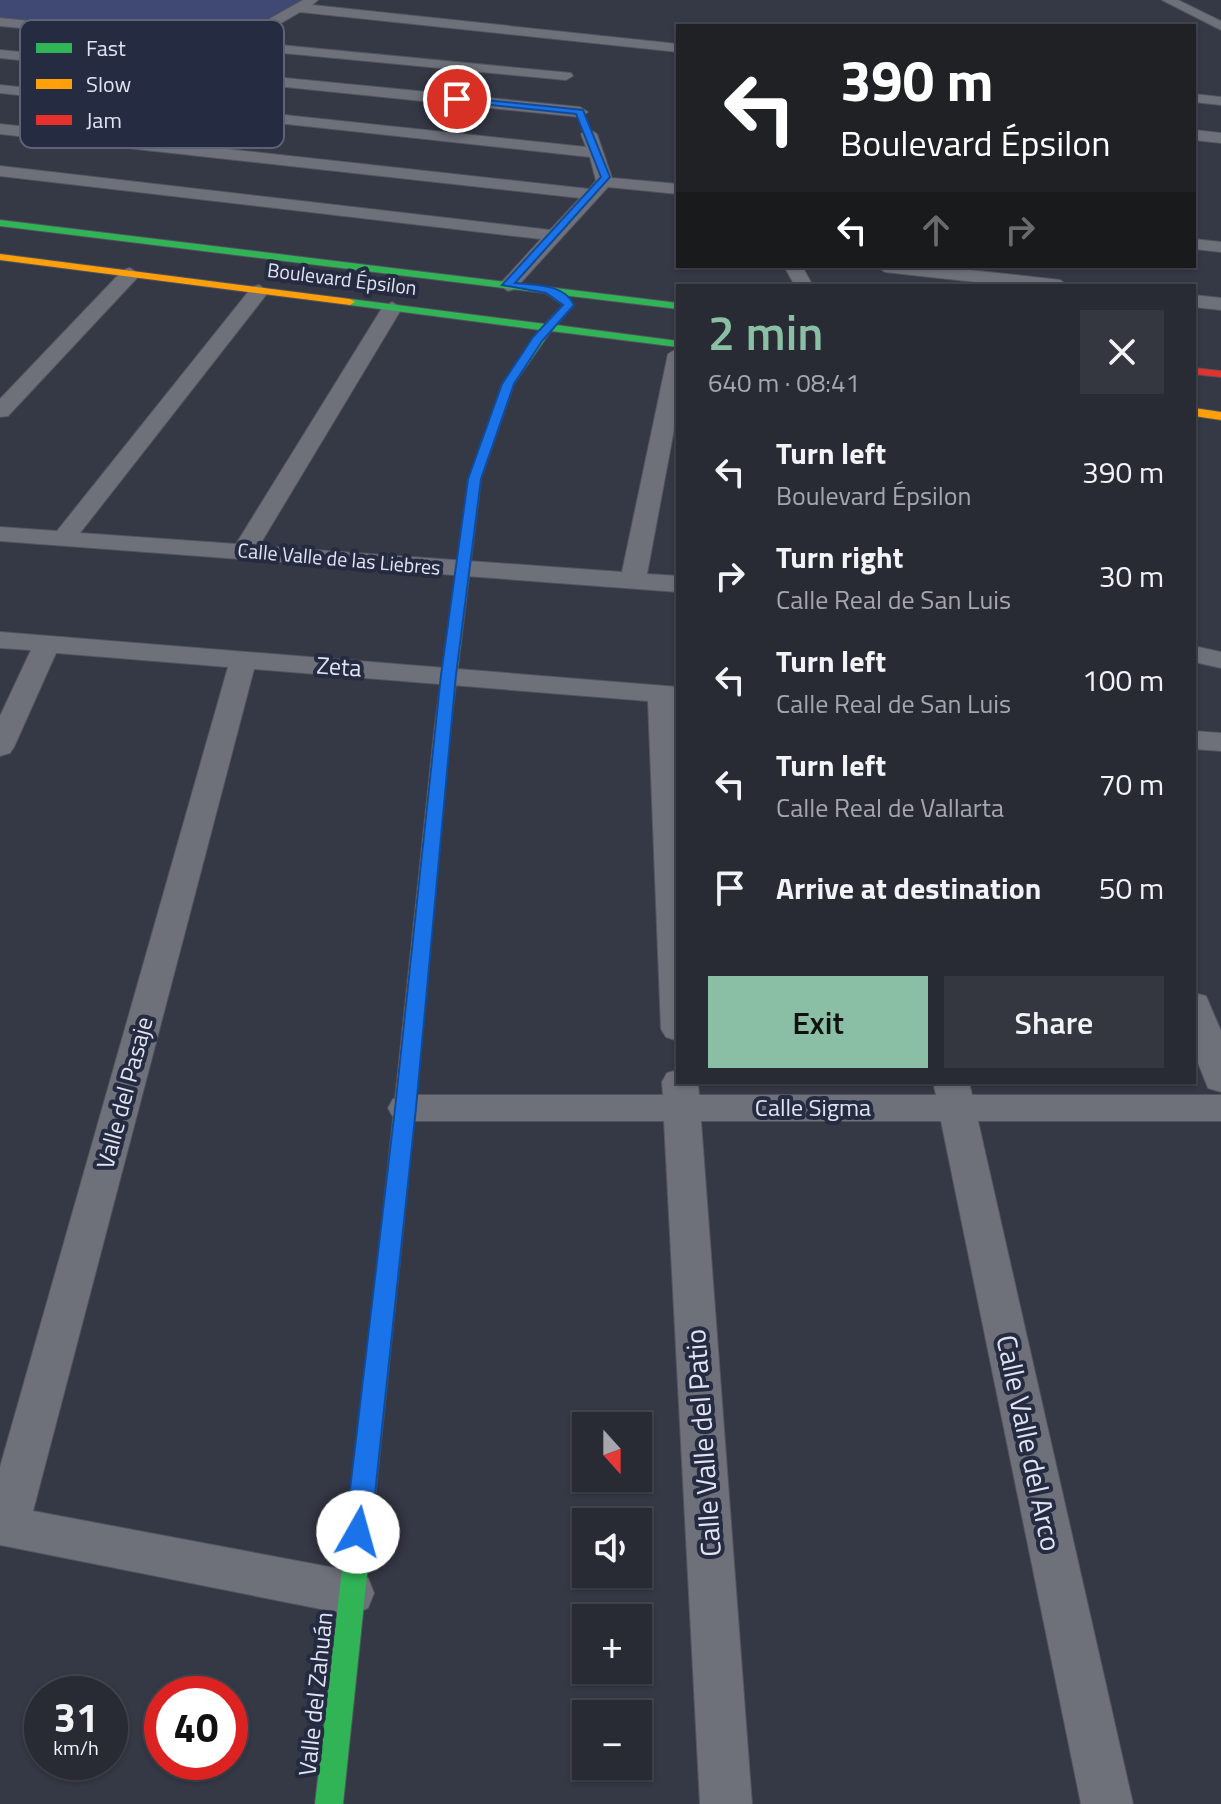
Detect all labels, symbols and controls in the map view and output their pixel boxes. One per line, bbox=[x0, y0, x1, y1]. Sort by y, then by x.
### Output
legend bbox=[20, 20, 284, 148]
text: Fast bbox=[86, 31, 126, 65]
text: 390 m bbox=[840, 38, 993, 123]
icon: left bbox=[708, 56, 812, 160]
pin bbox=[423, 65, 491, 133]
text: Slow bbox=[86, 67, 132, 101]
icon: arrive bbox=[435, 77, 479, 121]
text: Jam bbox=[86, 103, 122, 137]
text: Boulevard Épsilon bbox=[840, 115, 1111, 170]
icon: left bbox=[830, 208, 874, 252]
icon: ahead bbox=[914, 208, 958, 252]
icon: right bbox=[998, 208, 1042, 252]
street label: Boulevard Épsilon bbox=[266, 254, 419, 303]
text: 2 min bbox=[708, 296, 823, 369]
button: close bbox=[1080, 310, 1164, 394]
text: 640 m · 08:41 bbox=[708, 363, 860, 402]
text: Turn left bbox=[776, 430, 886, 476]
text: 390 m bbox=[1082, 449, 1164, 495]
icon: left bbox=[708, 450, 752, 494]
text: Boulevard Épsilon bbox=[776, 476, 972, 515]
street label: Calle Valle de las Liebres bbox=[236, 534, 442, 583]
text: Turn right bbox=[776, 534, 904, 580]
text: 30 m bbox=[1099, 553, 1164, 599]
icon: right bbox=[708, 554, 752, 598]
text: Calle Real de San Luis bbox=[776, 580, 1011, 619]
text: Turn left bbox=[776, 638, 886, 684]
street label: Zeta bbox=[315, 646, 363, 686]
text: 100 m bbox=[1082, 657, 1164, 703]
icon: left bbox=[708, 658, 752, 702]
text: Calle Real de San Luis bbox=[776, 684, 1011, 723]
text: Turn left bbox=[776, 742, 886, 788]
text: 70 m bbox=[1099, 761, 1164, 807]
icon: left bbox=[708, 762, 752, 806]
text: Calle Real de Vallarta bbox=[776, 788, 1004, 827]
text: Arrive at destination bbox=[776, 865, 1041, 911]
text: 50 m bbox=[1099, 865, 1164, 911]
icon: arrive bbox=[708, 866, 752, 910]
button: Exit bbox=[708, 976, 928, 1068]
button: Share bbox=[944, 976, 1164, 1068]
street label: Valle del Pasaje bbox=[86, 1013, 162, 1173]
street label: Calle Sigma bbox=[755, 1089, 871, 1125]
street label: Calle Valle del Patio bbox=[673, 1328, 732, 1558]
street label: Calle Valle del Arco bbox=[986, 1331, 1073, 1555]
north arrow bbox=[572, 1412, 652, 1492]
map controls bbox=[572, 1412, 652, 1780]
position arrow bbox=[316, 1490, 400, 1574]
button: sound bbox=[572, 1508, 652, 1588]
button: + bbox=[572, 1604, 652, 1684]
street label: Valle del Zahuán bbox=[288, 1610, 342, 1778]
speed limit sign: 40 bbox=[144, 1676, 248, 1780]
text: 31 bbox=[54, 1687, 98, 1748]
button: − bbox=[572, 1700, 652, 1780]
text: km/h bbox=[53, 1732, 99, 1763]

